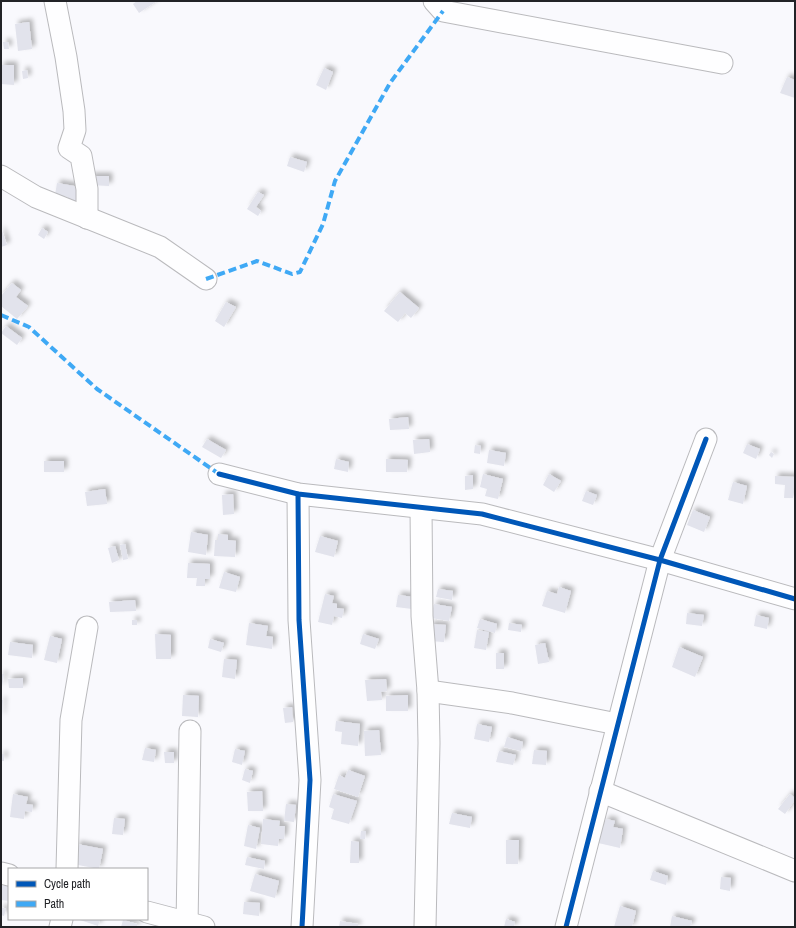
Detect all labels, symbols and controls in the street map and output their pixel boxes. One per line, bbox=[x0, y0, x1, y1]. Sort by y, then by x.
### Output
legend bbox=[8, 868, 148, 920]
text: Cycle path bbox=[44, 876, 91, 892]
text: Path bbox=[44, 896, 64, 912]

